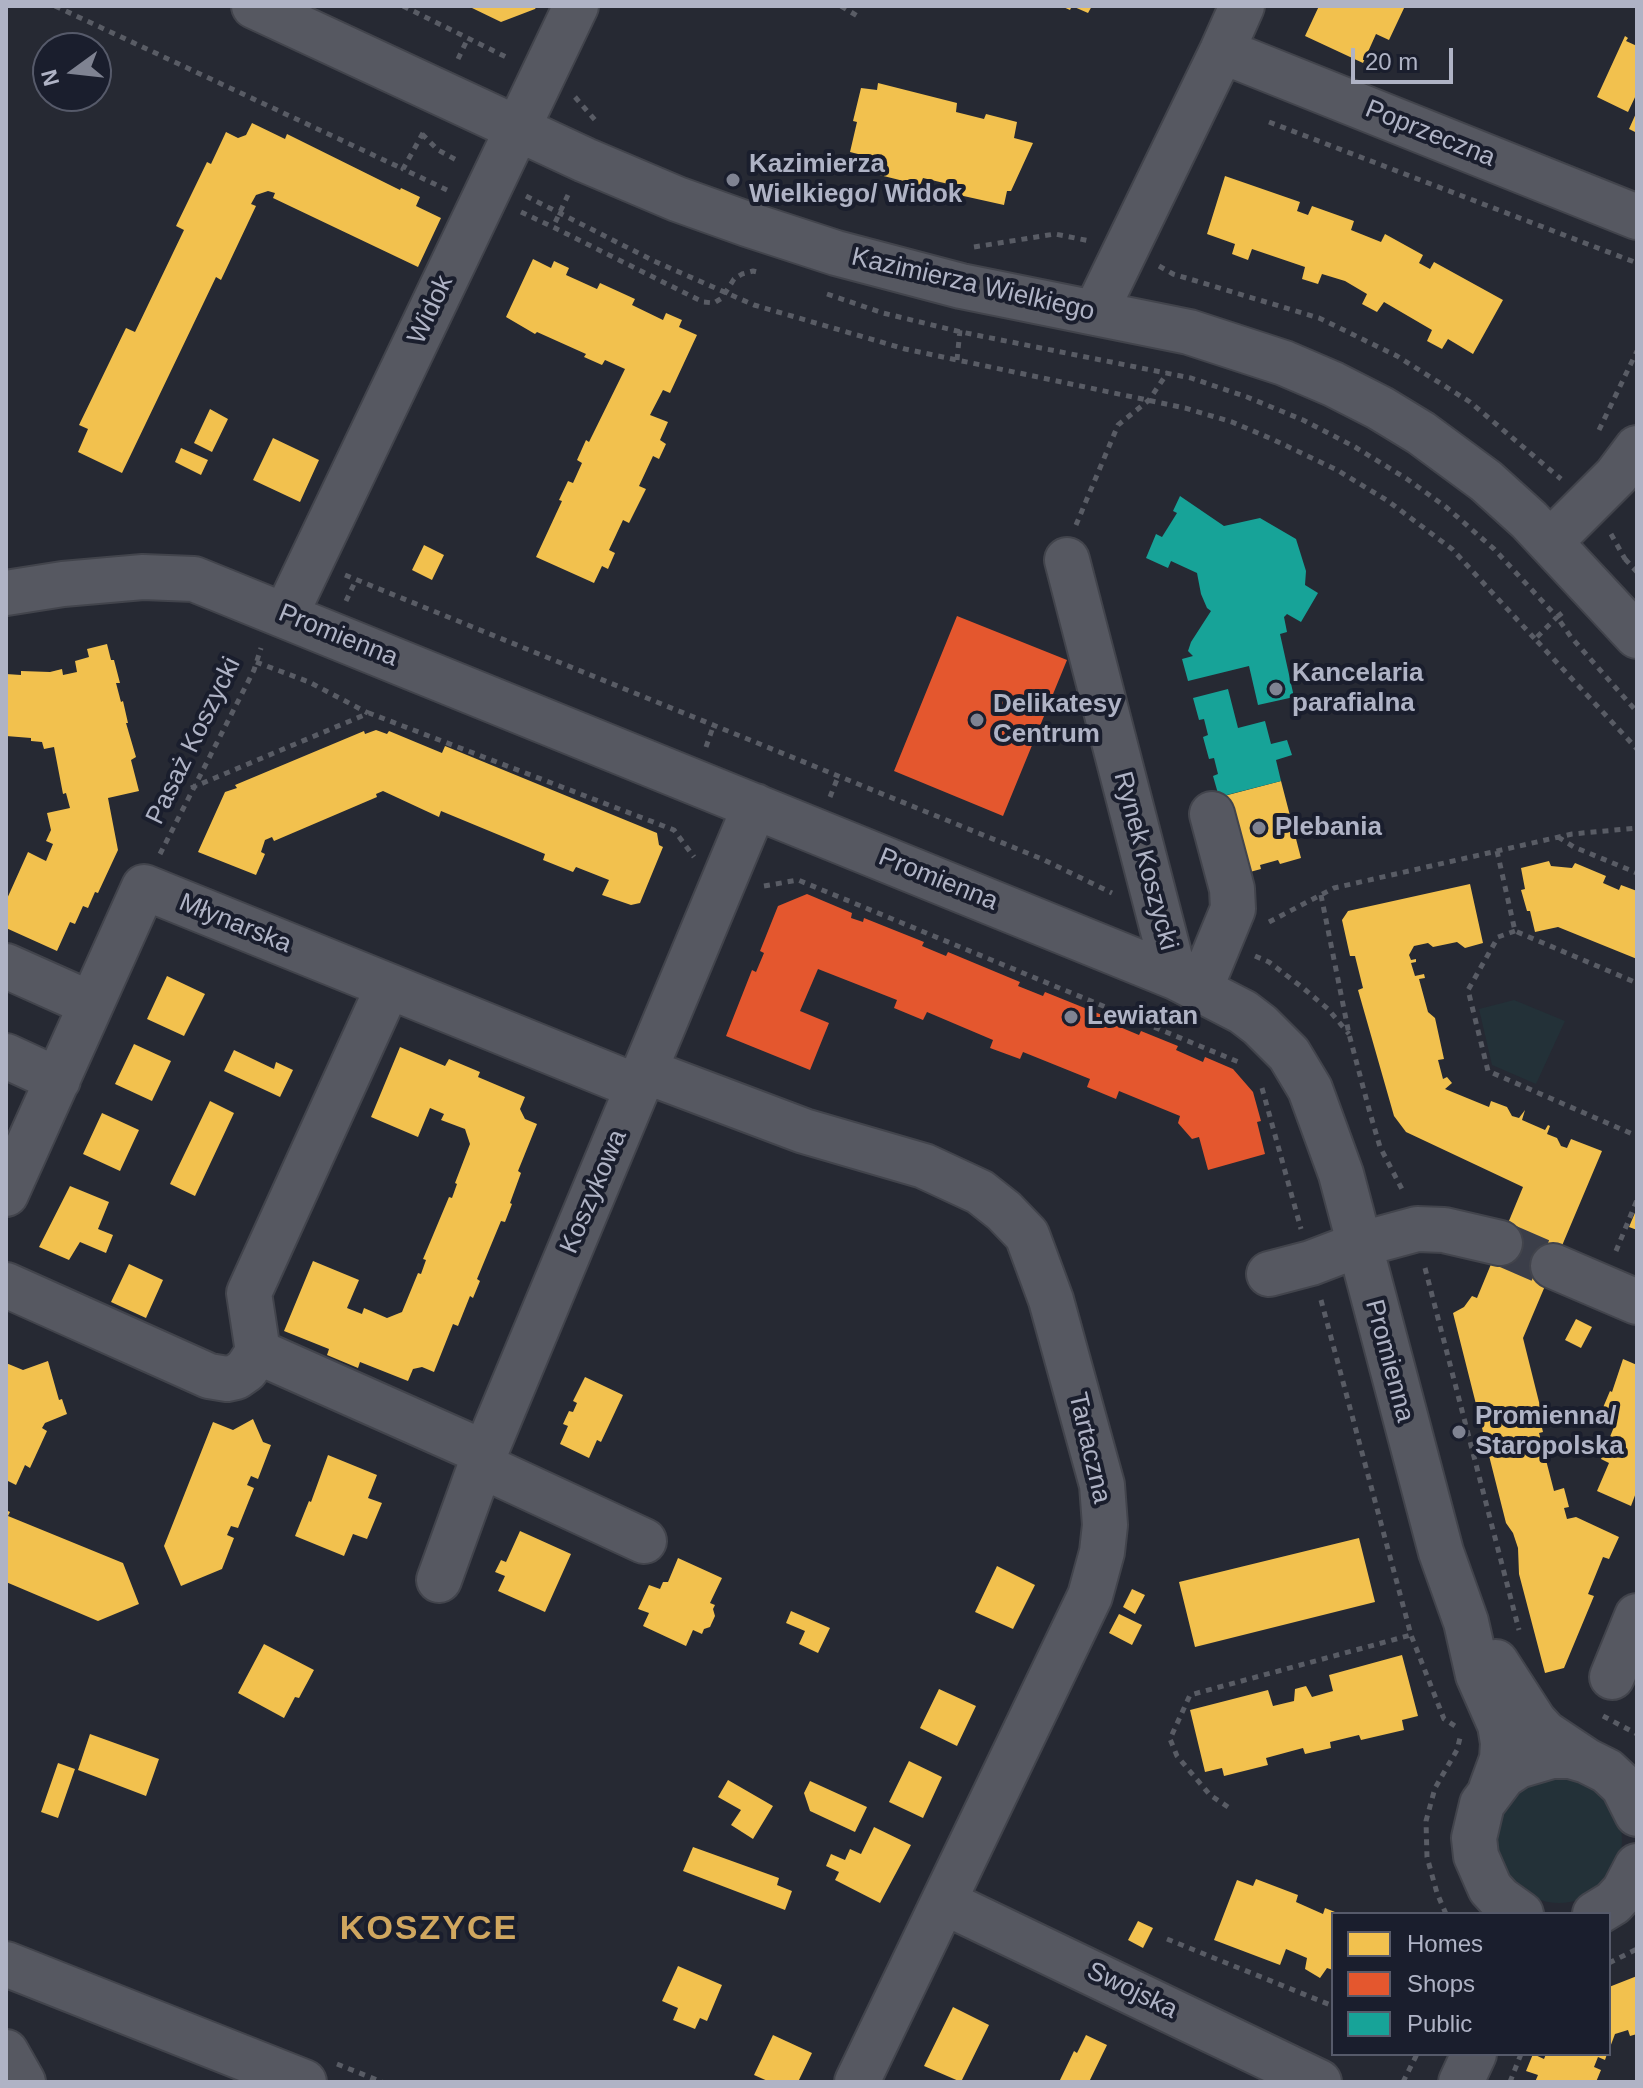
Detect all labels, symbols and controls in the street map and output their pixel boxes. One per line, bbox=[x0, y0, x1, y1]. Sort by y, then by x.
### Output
north arrow bbox=[32, 32, 112, 112]
scale bar bbox=[1355, 32, 1457, 82]
text: 20 m bbox=[1365, 48, 1418, 75]
text: N bbox=[36, 67, 64, 89]
street label: Poprzeczna bbox=[1361, 94, 1499, 174]
place label: Kazimierza Wielkiego/ Widok bbox=[749, 149, 962, 210]
marker: Kazimierza Wielkiego/ Widok bbox=[724, 171, 742, 189]
street label: Kazimierza Wielkiego bbox=[848, 242, 1098, 328]
street label: Widok bbox=[402, 271, 460, 349]
street label: Promienna bbox=[274, 598, 402, 674]
street label: Pasaż Koszycki bbox=[140, 652, 248, 830]
place label: Kancelaria parafialna bbox=[1292, 658, 1424, 720]
marker: Kancelaria parafialna bbox=[1267, 680, 1285, 698]
place label: Delikatesy Centrum bbox=[993, 689, 1122, 750]
marker: Delikatesy Centrum bbox=[968, 711, 986, 729]
street label: Rynek Koszycki bbox=[1106, 768, 1184, 954]
place label: Plebania bbox=[1275, 812, 1382, 844]
marker: Plebania bbox=[1250, 819, 1268, 837]
street label: Promienna bbox=[874, 842, 1002, 918]
street label: Młynarska bbox=[174, 887, 296, 961]
place label: Lewiatan bbox=[1087, 1001, 1198, 1033]
marker: Lewiatan bbox=[1062, 1008, 1080, 1026]
street label: Koszykowa bbox=[554, 1125, 634, 1259]
street label: Promienna bbox=[1358, 1296, 1420, 1426]
street label: Tartaczna bbox=[1061, 1390, 1117, 1506]
place label: Promienna/ Staropolska bbox=[1475, 1401, 1624, 1462]
marker: Promienna/ Staropolska bbox=[1450, 1423, 1468, 1441]
district label: KOSZYCE bbox=[340, 1910, 518, 1950]
legend bbox=[1331, 1912, 1611, 2056]
text: Homes bbox=[1407, 1930, 1483, 1957]
street label: Swojska bbox=[1082, 1956, 1182, 2026]
text: Shops bbox=[1407, 1970, 1475, 1997]
text: Public bbox=[1407, 2010, 1472, 2037]

